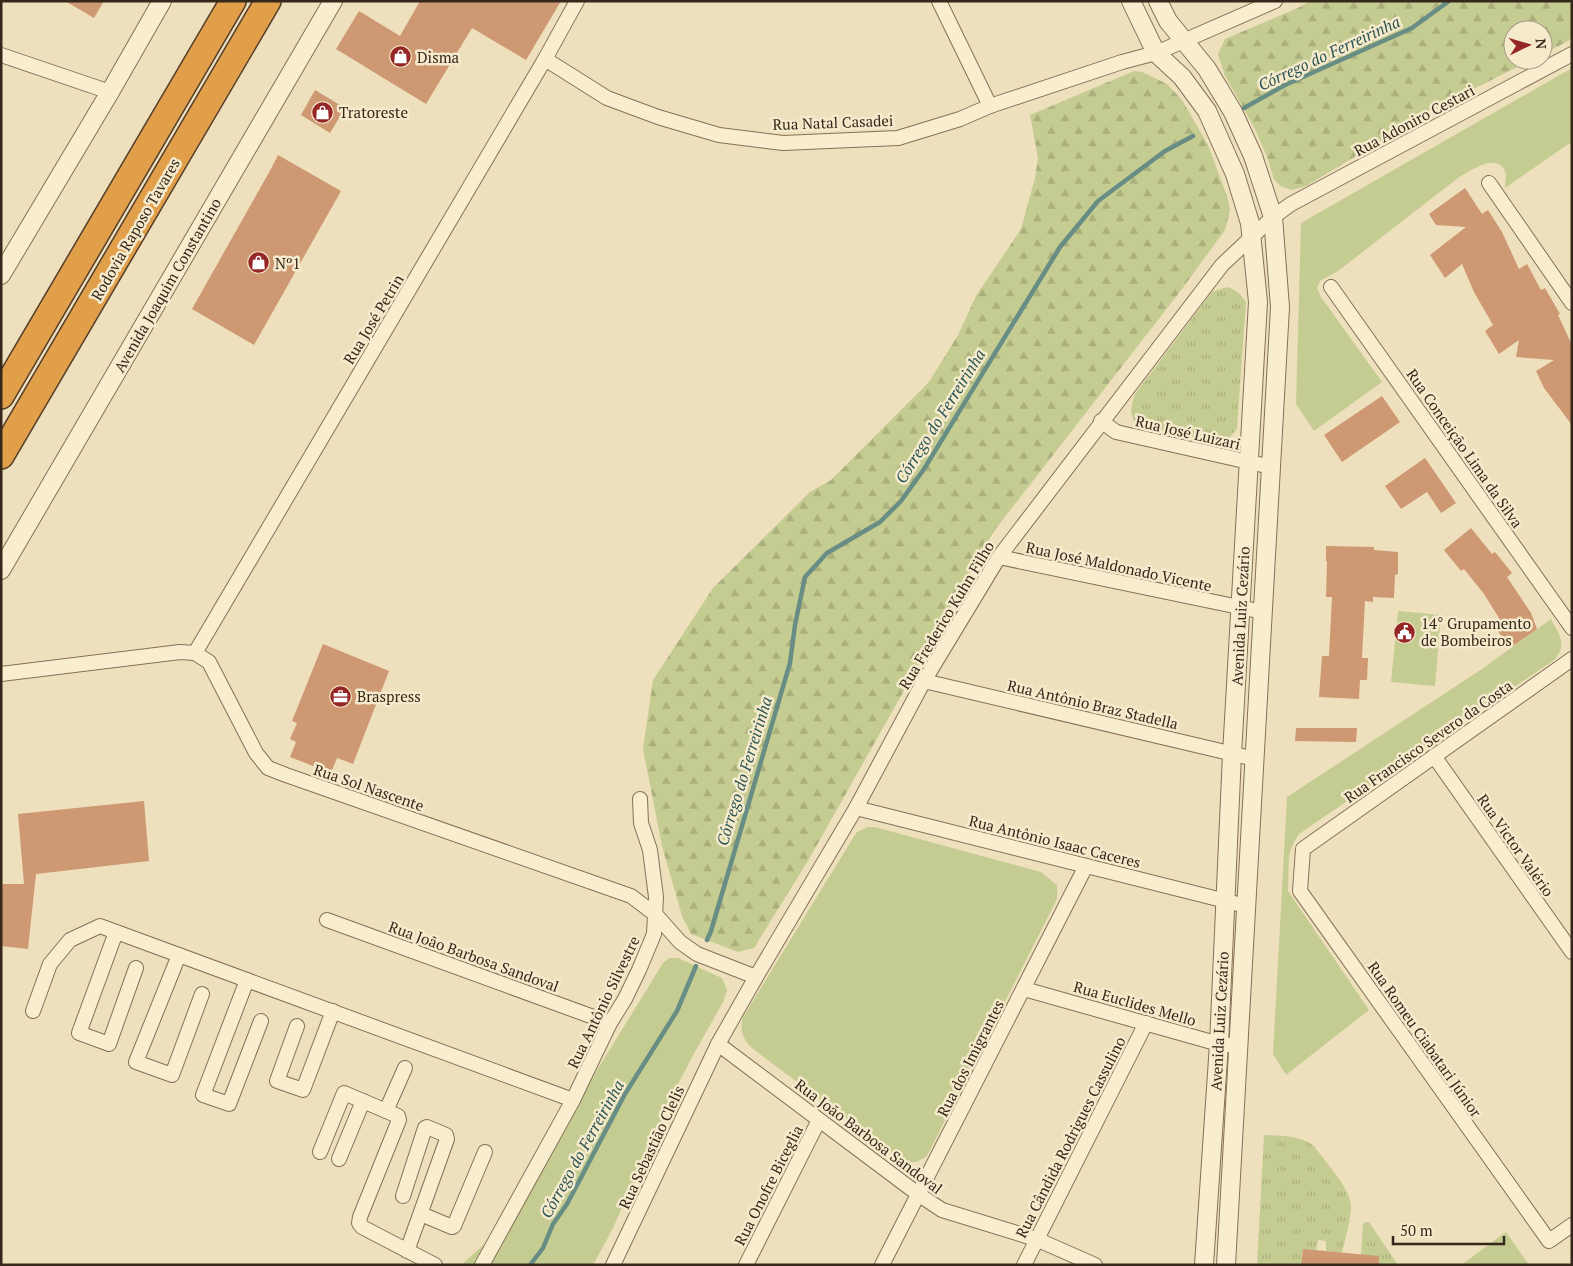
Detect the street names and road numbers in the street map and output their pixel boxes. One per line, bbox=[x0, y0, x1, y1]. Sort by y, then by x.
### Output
street label: Rua Adoniro Cestari bbox=[1350, 80, 1478, 160]
street label: Rua Natal Casadei bbox=[772, 110, 894, 134]
street label: Rodovia Raposo Tavares bbox=[86, 154, 184, 304]
street label: Avenida Joaquim Constantino bbox=[109, 194, 225, 376]
street label: Rua José Petrin bbox=[338, 270, 408, 368]
street label: Rua Conceição Lima da Silva bbox=[1402, 364, 1528, 532]
street label: Rua José Luizari bbox=[1134, 410, 1242, 454]
street label: Rua Frederico Kuhn Filho bbox=[894, 537, 998, 693]
street label: Rua José Maldonado Vicente bbox=[1024, 537, 1214, 595]
street label: Avenida Luiz Cezário bbox=[1226, 546, 1254, 686]
street label: Rua Antônio Braz Stadella bbox=[1006, 675, 1181, 733]
street label: Rua Francisco Severo da Costa bbox=[1340, 675, 1516, 807]
street label: Rua Sol Nascente bbox=[311, 759, 427, 815]
street label: Rua Victor Valério bbox=[1473, 790, 1559, 900]
street label: Rua Antônio Isaac Caceres bbox=[967, 810, 1143, 872]
street label: Rua João Barbosa Sandoval bbox=[386, 916, 562, 996]
street label: Rua Antônio Silvestre bbox=[562, 933, 644, 1071]
street label: Avenida Luiz Cezário bbox=[1205, 951, 1233, 1091]
street label: Rua Romeu Ciabatari Júnior bbox=[1364, 957, 1487, 1121]
street label: Rua Euclides Mello bbox=[1071, 976, 1199, 1030]
street label: Rua dos Imigrantes bbox=[932, 996, 1008, 1120]
street label: Rua Cândida Rodrigues Cassulino bbox=[1010, 1033, 1130, 1241]
street label: Rua João Barbosa Sandoval bbox=[791, 1074, 947, 1198]
street label: Rua Sebastião Clelis bbox=[614, 1082, 688, 1212]
street label: Rua Onofre Biceglia bbox=[729, 1121, 807, 1248]

